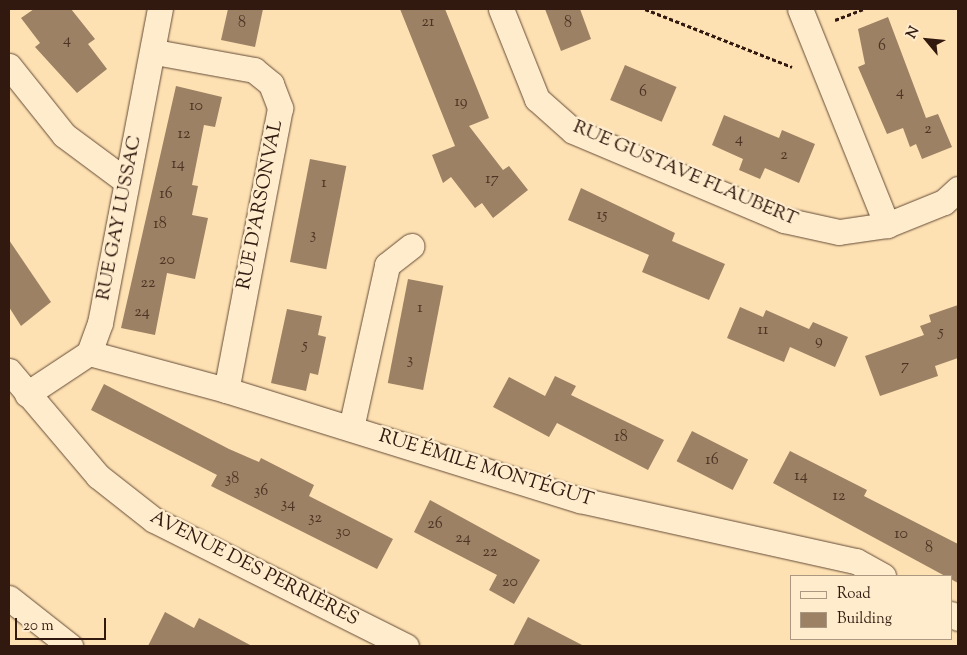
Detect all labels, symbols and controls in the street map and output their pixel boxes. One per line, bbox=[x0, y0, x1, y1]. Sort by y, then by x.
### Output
house number: 21 bbox=[422, 13, 434, 33]
house number: 8 bbox=[238, 14, 246, 34]
house number: 8 bbox=[564, 14, 572, 34]
north arrow bbox=[902, 15, 952, 65]
text: N bbox=[902, 23, 925, 43]
house number: 4 bbox=[63, 31, 71, 51]
house number: 6 bbox=[878, 37, 886, 57]
house number: 6 bbox=[639, 83, 647, 103]
house number: 4 bbox=[896, 83, 904, 103]
house number: 19 bbox=[454, 93, 468, 113]
house number: 10 bbox=[189, 97, 203, 117]
street label: RUE GUSTAVE FLAUBERT bbox=[569, 116, 801, 232]
street label: RUE D'ARSONVAL bbox=[233, 118, 289, 292]
house number: 2 bbox=[924, 120, 932, 140]
house number: 12 bbox=[178, 125, 190, 145]
house number: 4 bbox=[735, 130, 743, 150]
street label: RUE GAY LUSSAC bbox=[93, 134, 147, 302]
house number: 2 bbox=[780, 146, 788, 166]
house number: 14 bbox=[171, 155, 185, 175]
house number: 17 bbox=[485, 170, 499, 190]
house number: 1 bbox=[321, 174, 327, 194]
house number: 16 bbox=[159, 185, 173, 205]
house number: 15 bbox=[597, 206, 607, 226]
house number: 18 bbox=[153, 215, 167, 235]
house number: 3 bbox=[310, 226, 316, 246]
house number: 20 bbox=[159, 251, 175, 271]
house number: 22 bbox=[141, 274, 155, 294]
house number: 1 bbox=[417, 299, 423, 319]
house number: 24 bbox=[134, 303, 150, 323]
house number: 11 bbox=[758, 321, 768, 341]
house number: 5 bbox=[938, 323, 944, 343]
house number: 9 bbox=[815, 332, 823, 352]
house number: 5 bbox=[302, 336, 308, 356]
house number: 3 bbox=[407, 351, 413, 371]
house number: 7 bbox=[901, 357, 909, 377]
street label: RUE ÉMILE MONTÉGUT bbox=[376, 425, 596, 513]
house number: 18 bbox=[614, 428, 628, 448]
house number: 16 bbox=[705, 451, 719, 471]
house number: 14 bbox=[794, 467, 808, 487]
house number: 38 bbox=[225, 470, 239, 490]
house number: 36 bbox=[254, 482, 268, 502]
house number: 12 bbox=[833, 487, 845, 507]
house number: 34 bbox=[281, 495, 295, 515]
street label: AVENUE DES PERRIÈRES bbox=[146, 506, 362, 632]
house number: 32 bbox=[308, 509, 322, 529]
house number: 26 bbox=[427, 515, 443, 535]
house number: 30 bbox=[336, 523, 350, 543]
house number: 10 bbox=[894, 525, 908, 545]
house number: 24 bbox=[455, 529, 471, 549]
house number: 8 bbox=[925, 539, 933, 559]
house number: 22 bbox=[483, 543, 497, 563]
house number: 20 bbox=[502, 573, 518, 593]
legend bbox=[790, 575, 952, 640]
text: Road bbox=[837, 584, 871, 605]
scale bar bbox=[18, 608, 109, 640]
text: Building bbox=[837, 609, 892, 630]
text: 20 m bbox=[23, 616, 54, 637]

